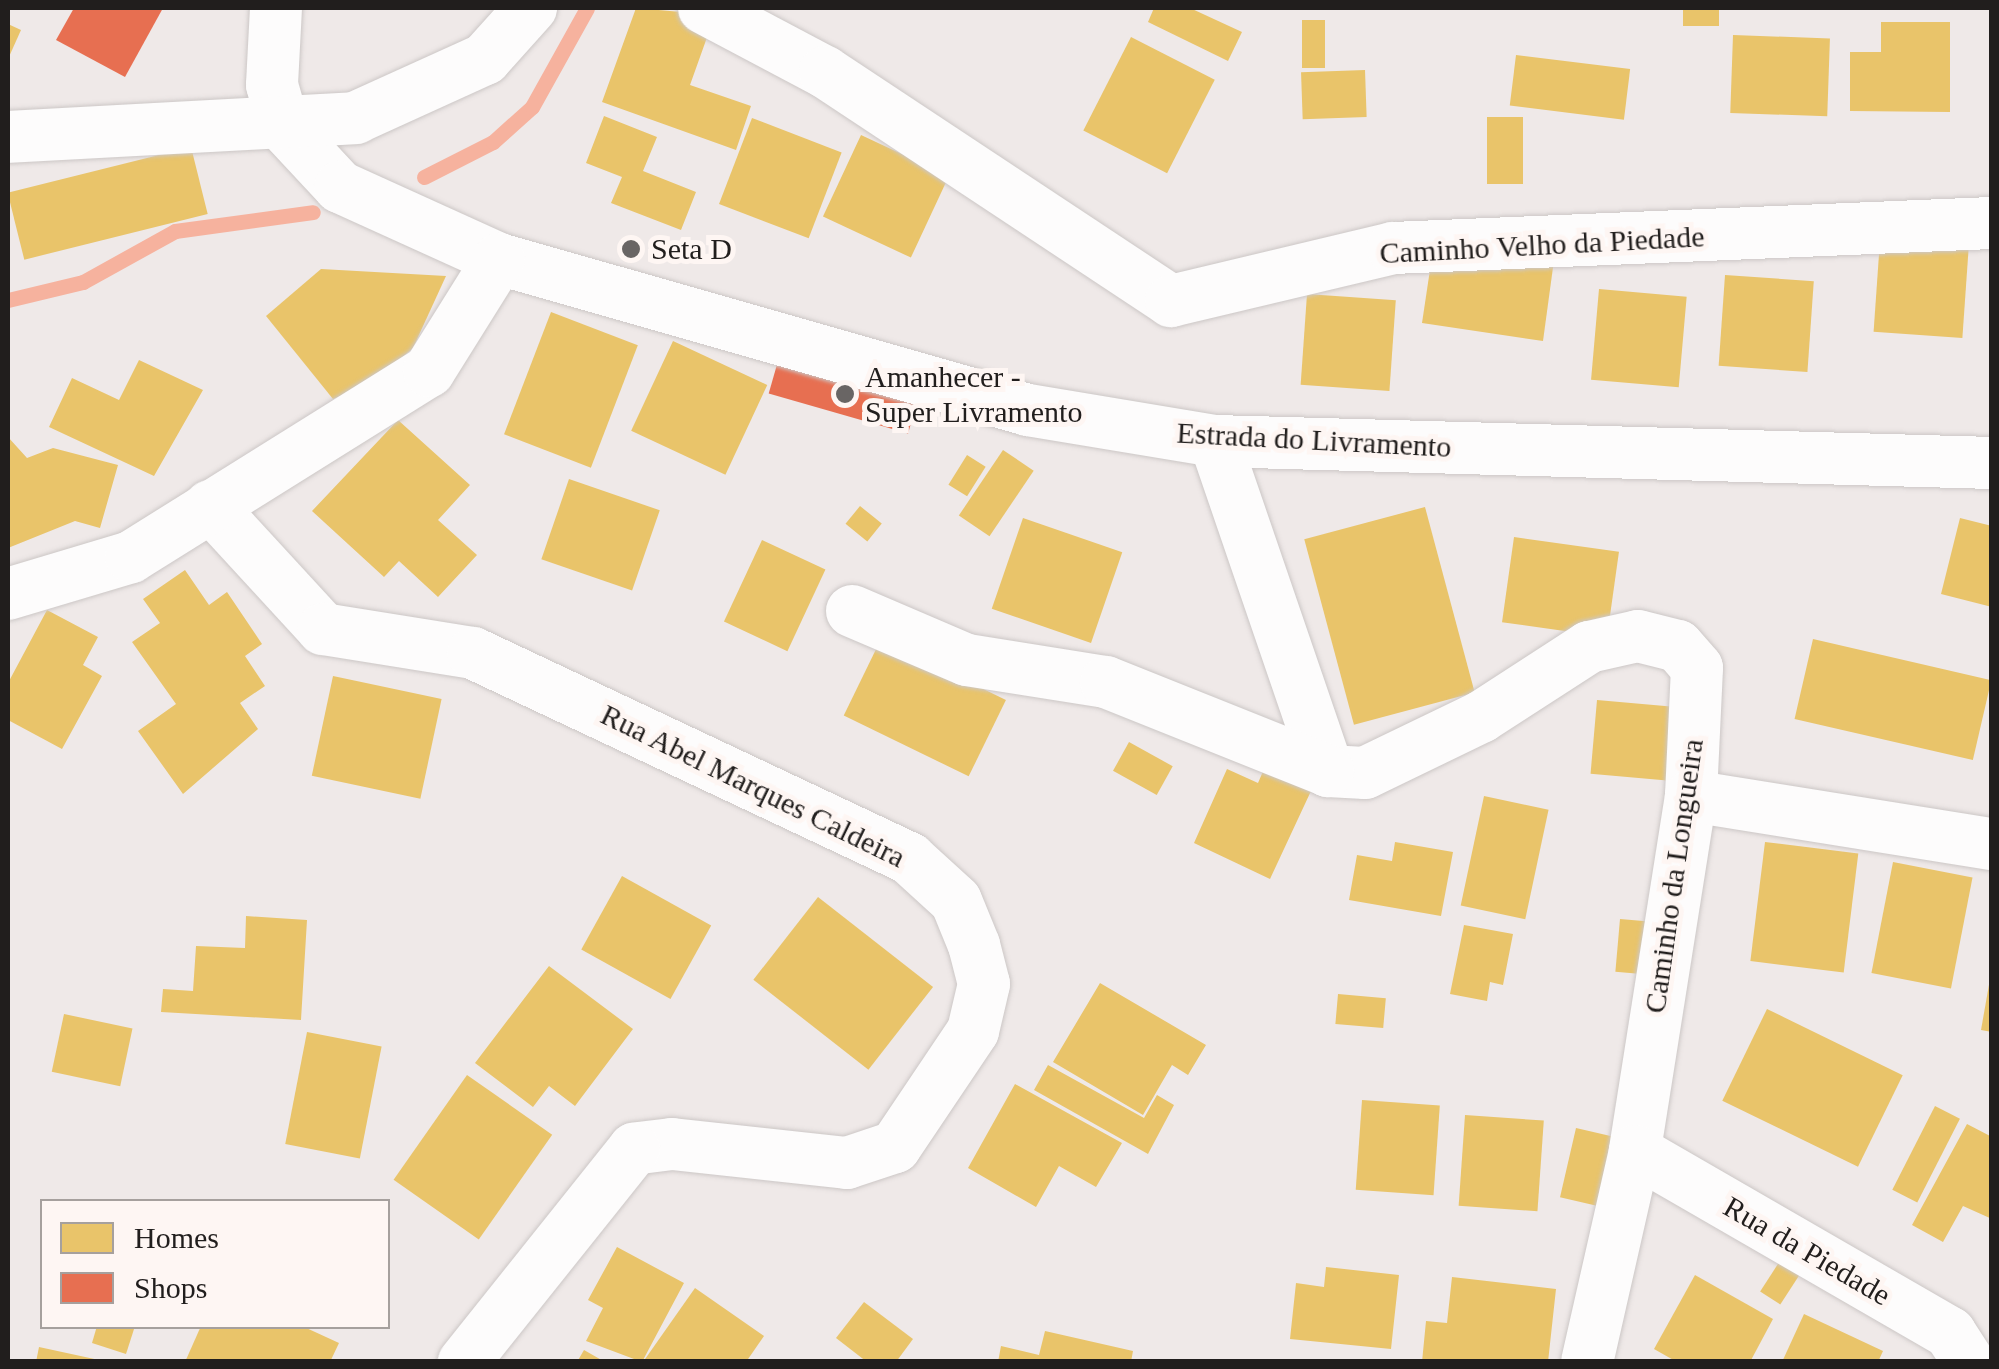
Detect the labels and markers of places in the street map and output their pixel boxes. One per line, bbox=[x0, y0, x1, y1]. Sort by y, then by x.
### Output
place label: Seta D bbox=[651, 231, 732, 267]
marker: Seta D bbox=[620, 238, 642, 260]
place label: Amanhecer - Super Livramento bbox=[865, 359, 1082, 430]
marker: Amanhecer - Super Livramento bbox=[834, 383, 856, 405]

